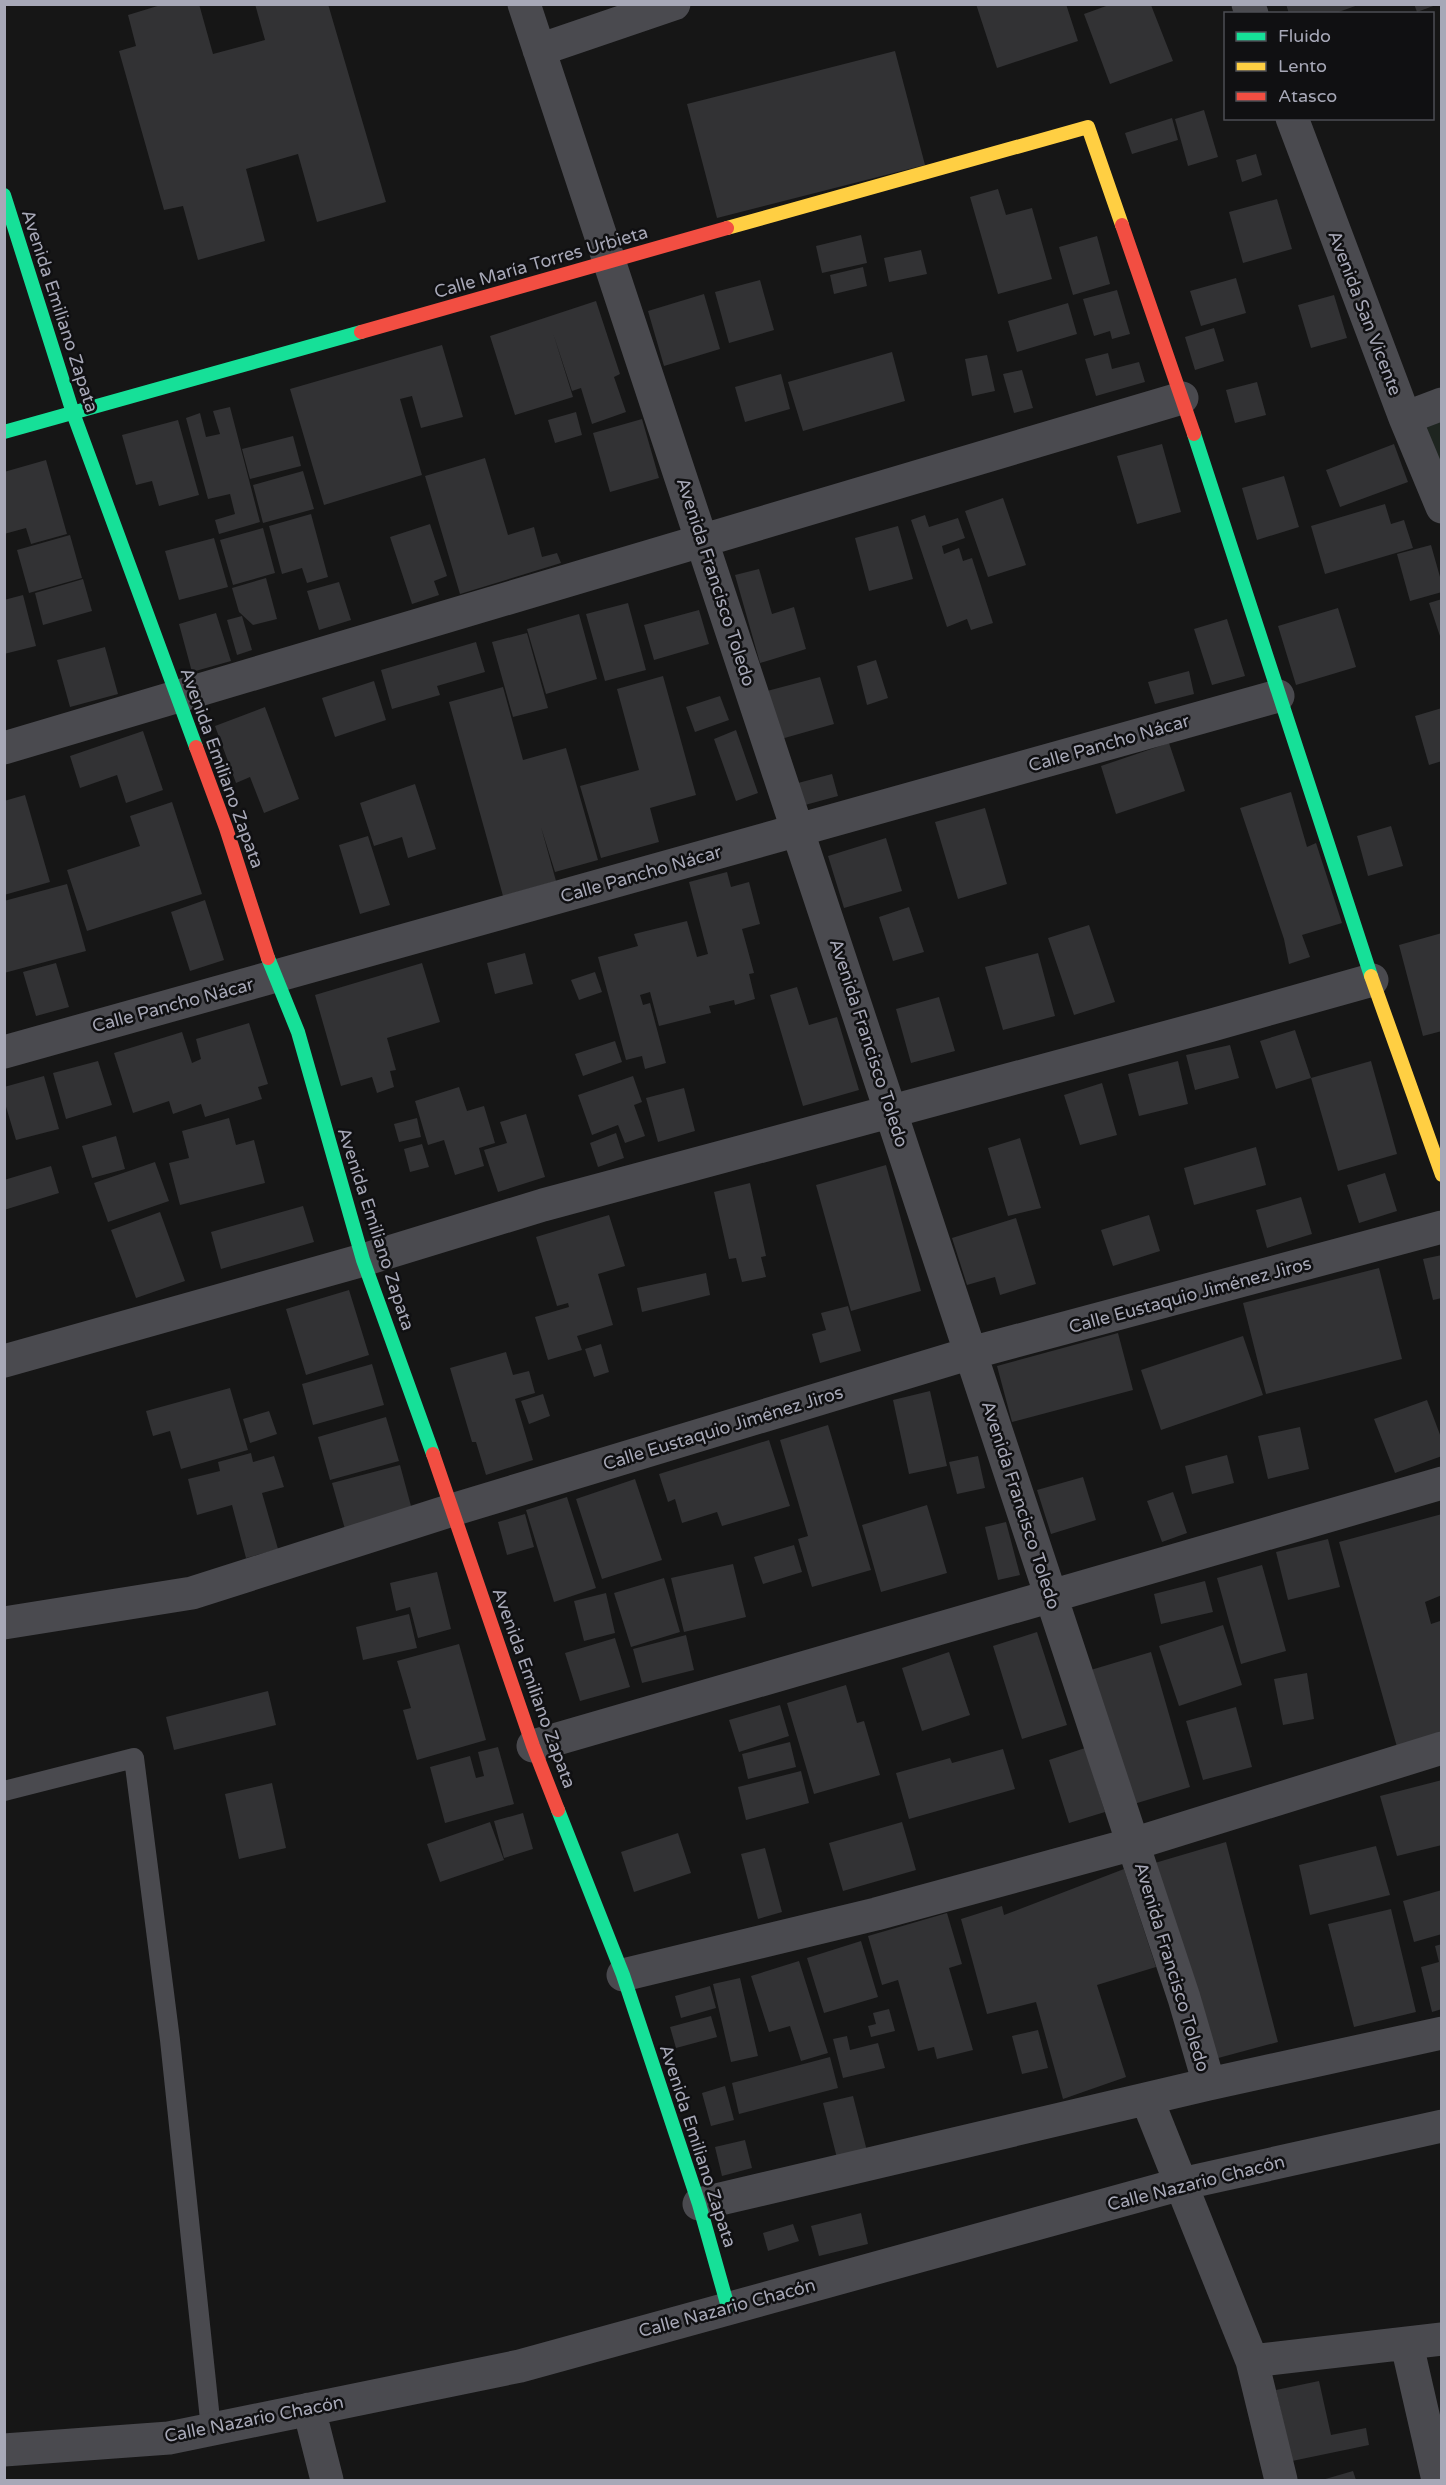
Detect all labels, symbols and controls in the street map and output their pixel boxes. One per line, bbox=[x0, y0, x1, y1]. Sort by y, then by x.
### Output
legend bbox=[1224, 12, 1434, 120]
text: Fluido bbox=[1278, 25, 1331, 47]
text: Lento bbox=[1278, 55, 1327, 77]
text: Atasco bbox=[1278, 85, 1337, 107]
street label: Avenida Emiliano Zapata bbox=[17, 207, 103, 415]
street label: Calle María Torres Urbieta bbox=[432, 221, 650, 303]
street label: Avenida San Vicente bbox=[1323, 227, 1407, 399]
street label: Avenida Francisco Toledo bbox=[672, 475, 760, 689]
street label: Avenida Emiliano Zapata bbox=[175, 665, 269, 871]
street label: Calle Pancho Nácar bbox=[1026, 709, 1192, 777]
street label: Calle Pancho Nácar bbox=[558, 840, 724, 908]
street label: Avenida Francisco Toledo bbox=[825, 936, 913, 1150]
street label: Calle Pancho Nácar bbox=[90, 973, 256, 1037]
street label: Avenida Emiliano Zapata bbox=[333, 1125, 419, 1333]
street label: Calle Eustaquio Jiménez Jiros bbox=[1066, 1252, 1314, 1338]
street label: Calle Eustaquio Jiménez Jiros bbox=[600, 1381, 846, 1475]
street label: Avenida Francisco Toledo bbox=[977, 1398, 1065, 1612]
street label: Avenida Emiliano Zapata bbox=[487, 1585, 581, 1791]
street label: Avenida Francisco Toledo bbox=[1130, 1860, 1214, 2075]
street label: Avenida Emiliano Zapata bbox=[655, 2042, 741, 2250]
street label: Calle Nazario Chacón bbox=[1105, 2150, 1287, 2216]
street label: Calle Nazario Chacón bbox=[636, 2274, 818, 2342]
street label: Calle Nazario Chacón bbox=[163, 2391, 345, 2447]

